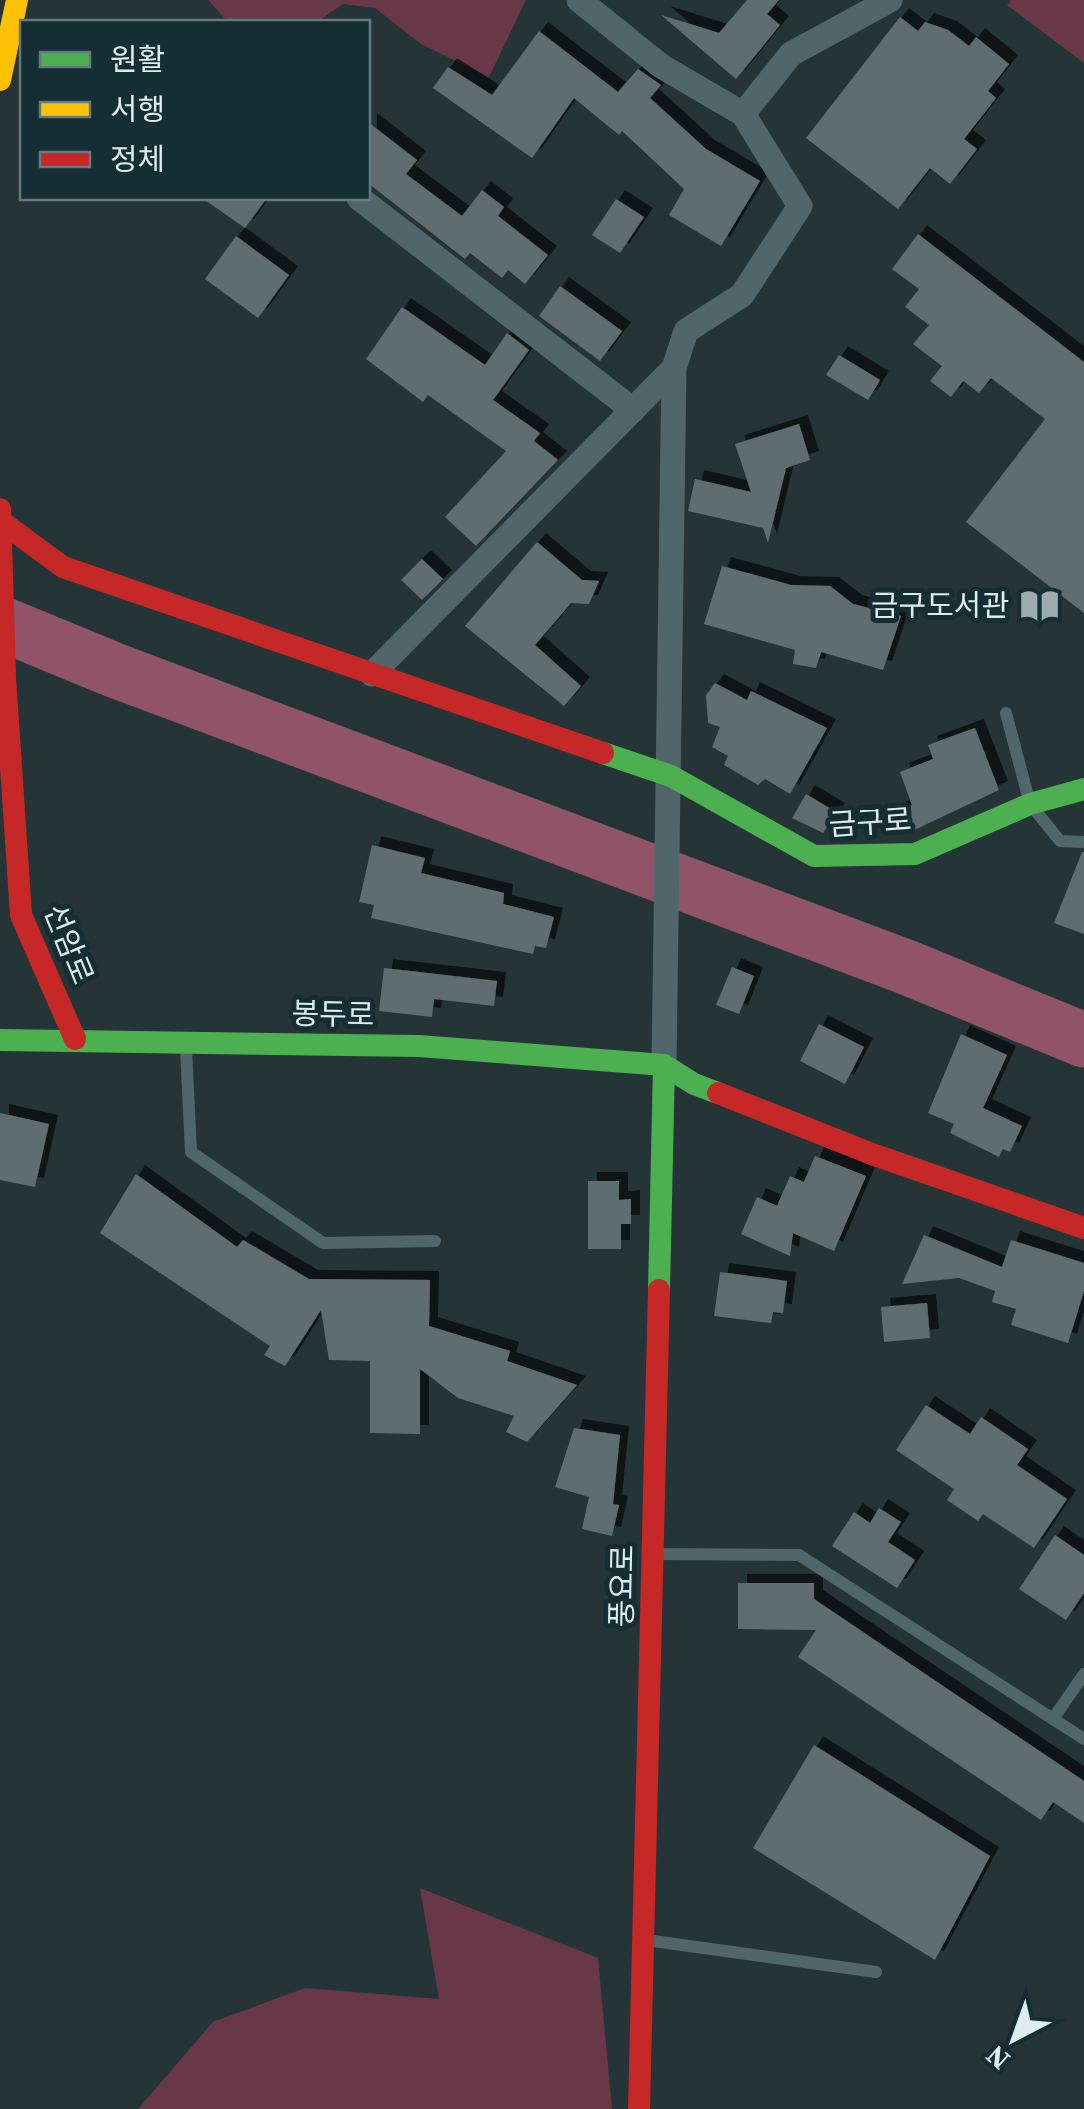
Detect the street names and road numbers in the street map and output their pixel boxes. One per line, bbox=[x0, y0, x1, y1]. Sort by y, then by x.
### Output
street label: 금구로 bbox=[827, 799, 913, 845]
street label: 선암로 bbox=[34, 898, 104, 990]
street label: 봉두로 bbox=[291, 993, 375, 1035]
street label: 풍요로 bbox=[601, 1544, 643, 1628]

